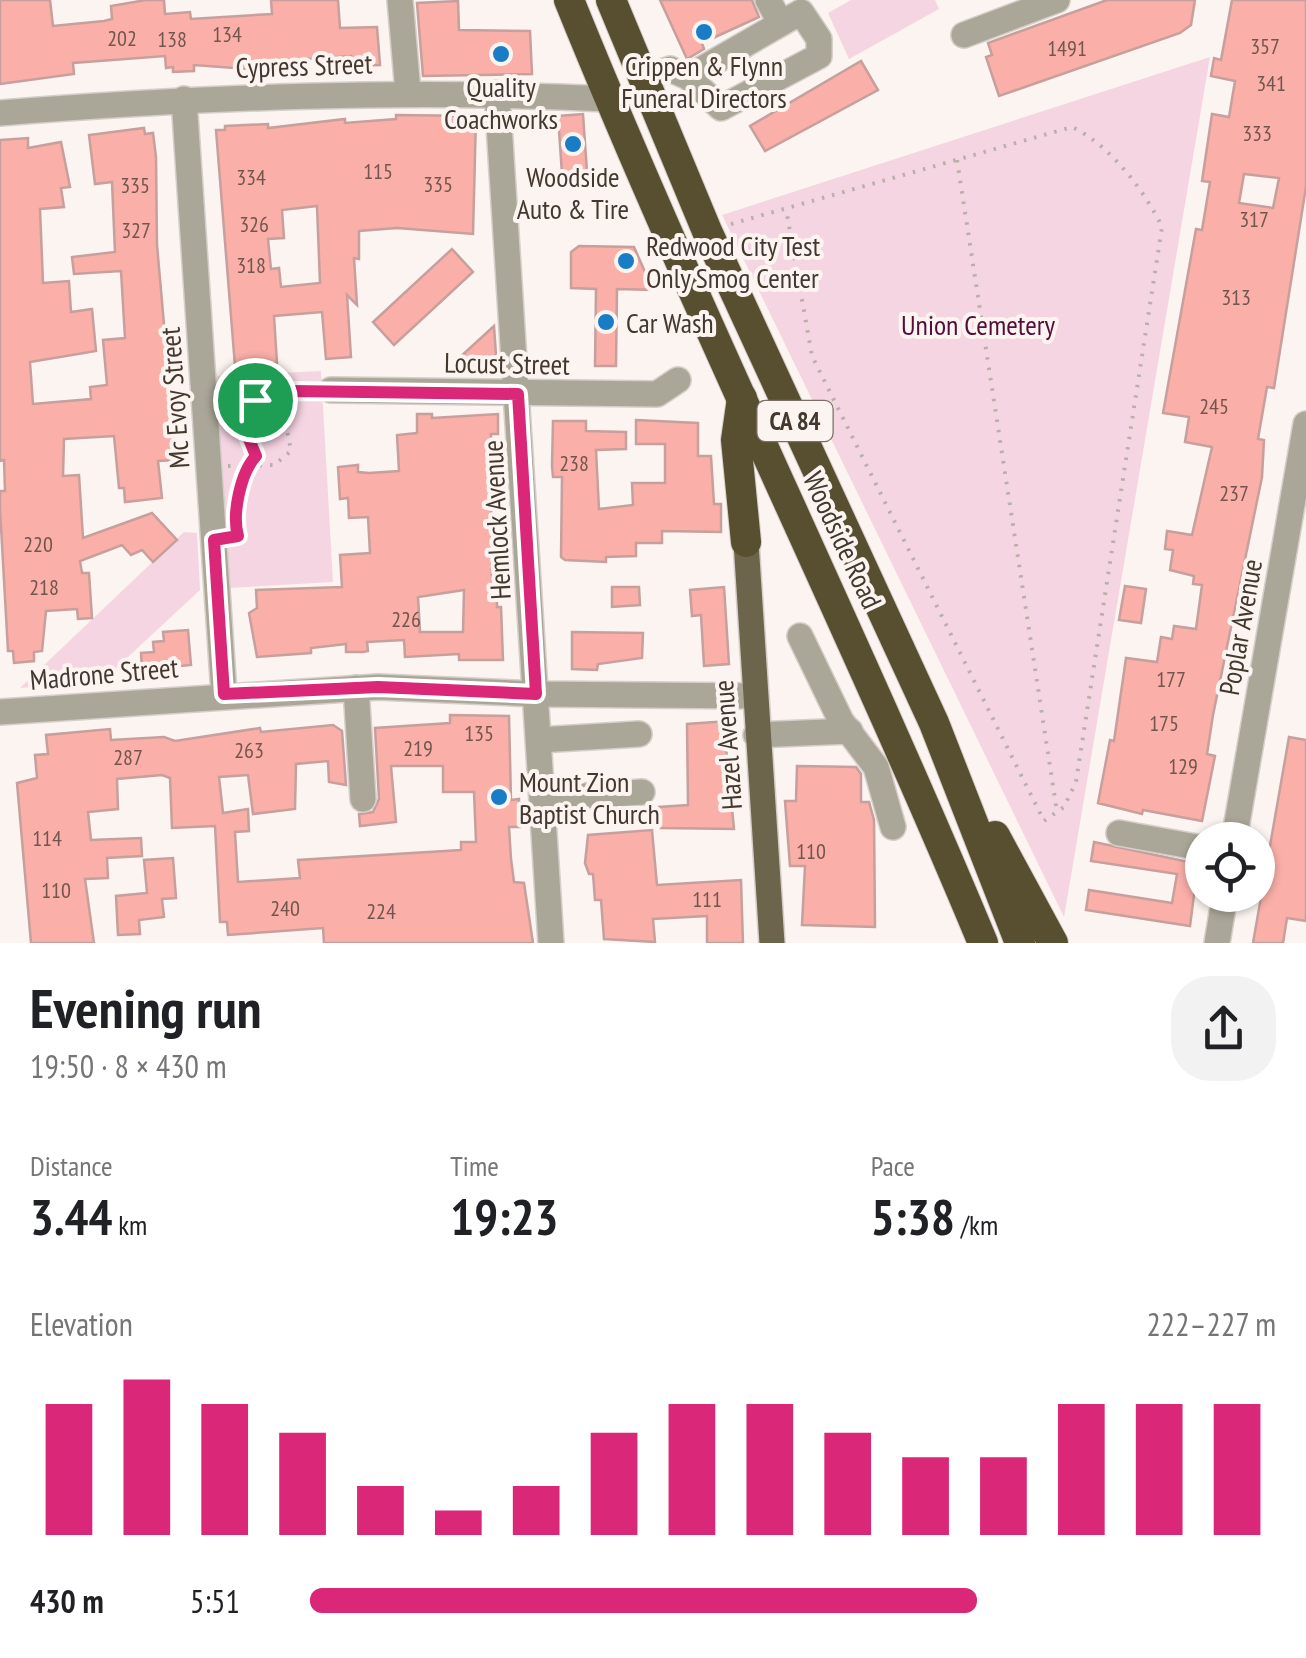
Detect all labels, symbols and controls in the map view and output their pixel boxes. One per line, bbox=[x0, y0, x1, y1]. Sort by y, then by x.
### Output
house number: 134 bbox=[212, 20, 242, 48]
marker: Crippen & Flynn Funeral Directors bbox=[693, 21, 715, 43]
house number: 202 bbox=[107, 24, 137, 52]
house number: 138 bbox=[157, 25, 187, 53]
house number: 357 bbox=[1250, 32, 1280, 60]
house number: 1491 bbox=[1047, 34, 1087, 62]
marker: Quality Coachworks bbox=[490, 43, 512, 65]
street label: Cypress Street bbox=[235, 44, 373, 86]
place label: Crippen & Flynn Funeral Directors bbox=[621, 47, 787, 116]
place label: Quality Coachworks bbox=[444, 68, 558, 137]
house number: 341 bbox=[1256, 69, 1286, 97]
house number: 333 bbox=[1242, 119, 1272, 147]
marker: Woodside Auto & Tire bbox=[562, 133, 584, 155]
house number: 115 bbox=[363, 157, 393, 185]
place label: Woodside Auto & Tire bbox=[517, 158, 629, 227]
house number: 334 bbox=[236, 163, 266, 191]
house number: 335 bbox=[423, 170, 453, 198]
house number: 335 bbox=[120, 171, 150, 199]
house number: 317 bbox=[1239, 205, 1269, 233]
house number: 326 bbox=[239, 210, 269, 238]
house number: 327 bbox=[121, 216, 151, 244]
place label: Redwood City Test Only Smog Center bbox=[646, 227, 821, 296]
marker: Redwood City Test Only Smog Center bbox=[615, 250, 637, 272]
house number: 318 bbox=[236, 251, 266, 279]
house number: 313 bbox=[1221, 283, 1251, 311]
place label: Car Wash bbox=[626, 304, 714, 341]
park label: Union Cemetery bbox=[901, 306, 1055, 343]
marker: Car Wash bbox=[595, 311, 617, 333]
street label: Mc Evoy Street bbox=[151, 326, 197, 470]
street label: Locust Street bbox=[444, 343, 570, 383]
pin bbox=[213, 358, 298, 443]
icon: arrive bbox=[228, 373, 283, 428]
house number: 245 bbox=[1199, 392, 1229, 420]
road number: CA 84 bbox=[758, 401, 832, 441]
street label: Hemlock Avenue bbox=[473, 439, 519, 601]
house number: 238 bbox=[559, 449, 589, 477]
street label: Woodside Road bbox=[795, 466, 891, 614]
house number: 237 bbox=[1219, 479, 1249, 507]
house number: 220 bbox=[23, 530, 53, 558]
street label: Poplar Avenue bbox=[1210, 556, 1270, 698]
house number: 218 bbox=[29, 573, 59, 601]
house number: 226 bbox=[391, 605, 421, 633]
street label: Madrone Street bbox=[28, 648, 180, 698]
house number: 177 bbox=[1156, 665, 1186, 693]
street label: Hazel Avenue bbox=[704, 679, 750, 811]
house number: 175 bbox=[1149, 709, 1179, 737]
house number: 135 bbox=[464, 719, 494, 747]
house number: 219 bbox=[403, 734, 433, 762]
house number: 263 bbox=[234, 736, 264, 764]
house number: 287 bbox=[113, 743, 143, 771]
house number: 129 bbox=[1168, 752, 1198, 780]
place label: Mount Zion Baptist Church bbox=[519, 763, 660, 832]
marker: Mount Zion Baptist Church bbox=[488, 786, 510, 808]
map controls bbox=[1185, 822, 1275, 912]
button: locate bbox=[1185, 822, 1275, 912]
house number: 114 bbox=[32, 824, 62, 852]
house number: 110 bbox=[796, 837, 826, 865]
house number: 110 bbox=[41, 876, 71, 904]
house number: 111 bbox=[692, 885, 722, 913]
house number: 240 bbox=[270, 894, 300, 922]
house number: 224 bbox=[366, 897, 396, 925]
text: Evening run bbox=[30, 972, 262, 1043]
button: share bbox=[1171, 976, 1276, 1081]
text: 19:50 · 8 × 430 m bbox=[30, 1045, 227, 1087]
text: Distance bbox=[30, 1147, 113, 1184]
text: Time bbox=[450, 1147, 499, 1184]
text: Pace bbox=[871, 1147, 915, 1184]
text: 3.44 bbox=[30, 1184, 112, 1249]
text: 19:23 bbox=[450, 1184, 558, 1249]
text: 5:38 bbox=[871, 1184, 955, 1249]
text: km bbox=[112, 1206, 147, 1243]
text: /km bbox=[955, 1206, 998, 1243]
text: Elevation bbox=[30, 1303, 133, 1345]
text: 222–227 m bbox=[1146, 1303, 1276, 1345]
text: 430 m bbox=[30, 1580, 104, 1622]
text: 5:51 bbox=[190, 1580, 240, 1622]

